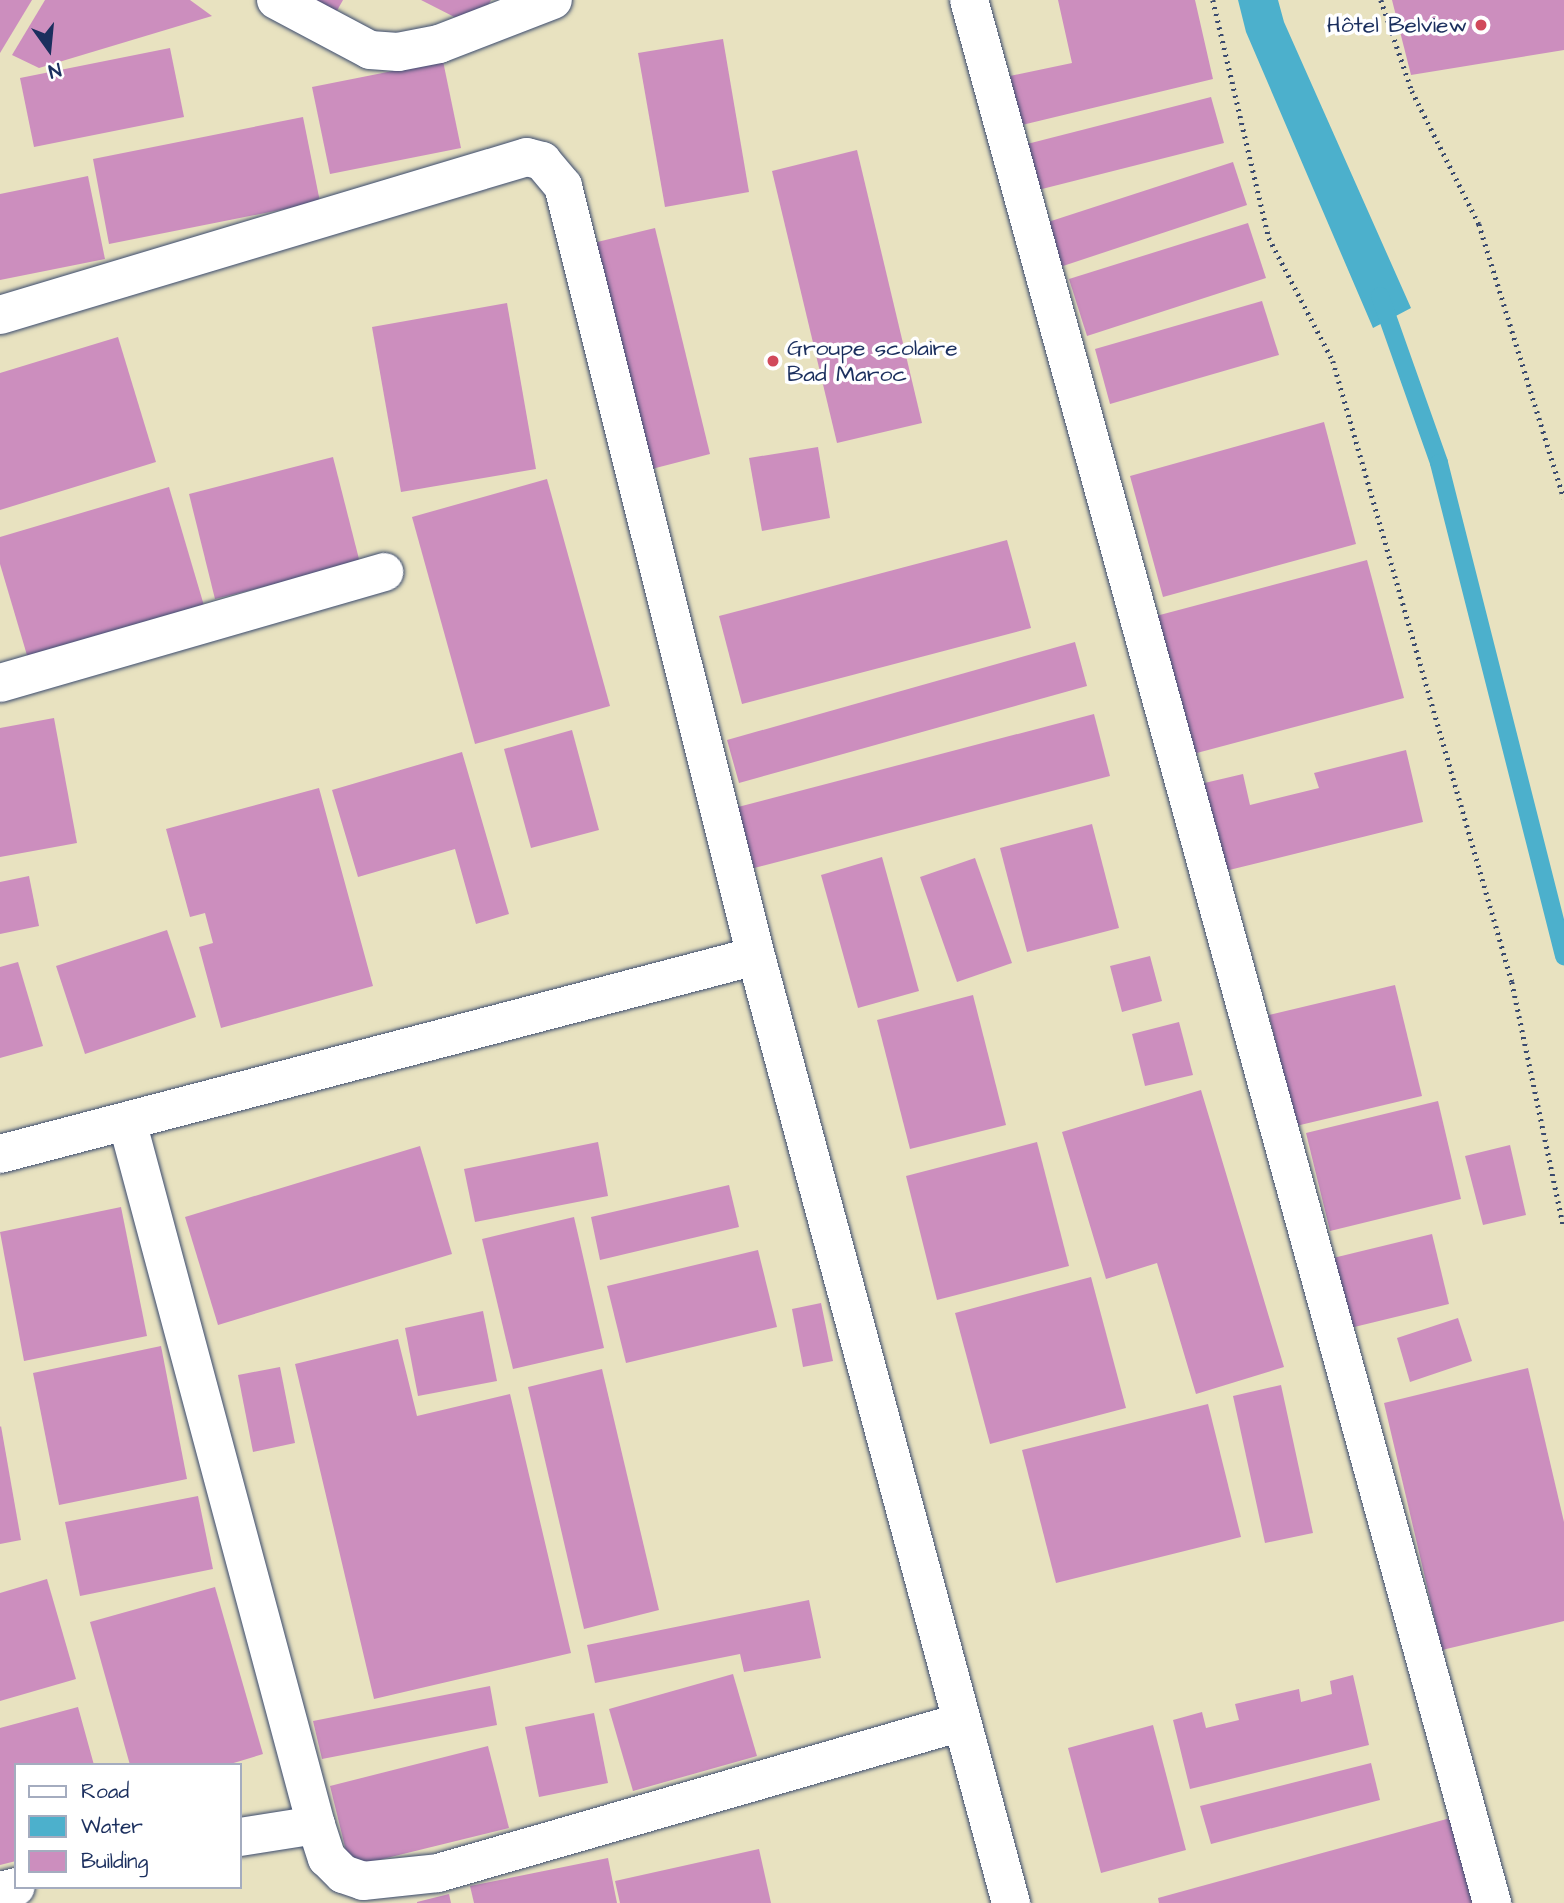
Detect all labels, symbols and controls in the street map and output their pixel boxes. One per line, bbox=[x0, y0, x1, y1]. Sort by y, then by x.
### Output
place label: Hôtel Belview bbox=[1327, 11, 1467, 39]
north arrow bbox=[14, 14, 84, 84]
marker: Hôtel Belview bbox=[1473, 17, 1489, 33]
text: N bbox=[45, 55, 64, 84]
place label: Groupe scolaire Bad Maroc bbox=[787, 334, 958, 388]
marker: Groupe scolaire Bad Maroc bbox=[765, 353, 781, 369]
legend bbox=[14, 1763, 242, 1889]
text: Road bbox=[81, 1777, 129, 1806]
text: Water bbox=[81, 1812, 143, 1841]
text: Building bbox=[81, 1847, 148, 1876]

